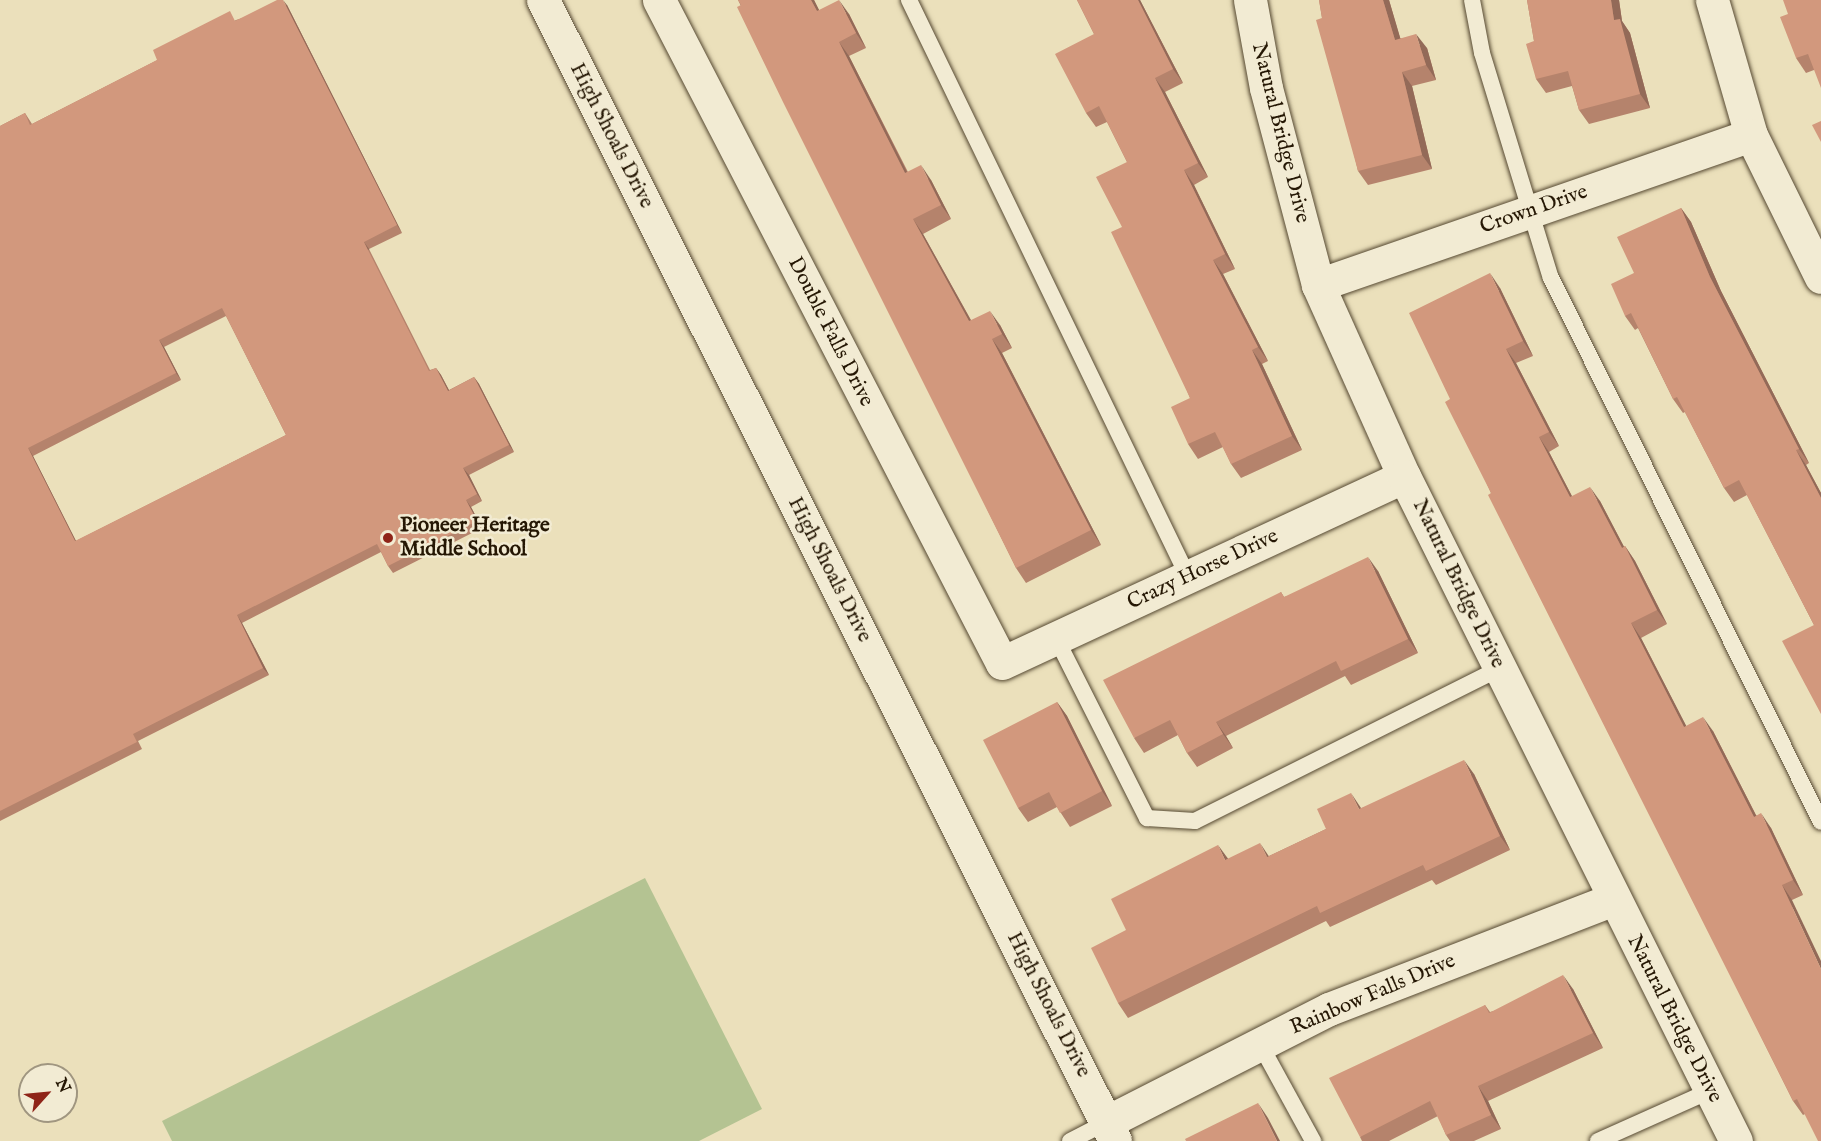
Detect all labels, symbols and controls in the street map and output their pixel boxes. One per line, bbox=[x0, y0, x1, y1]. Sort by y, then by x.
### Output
street label: Natural Bridge Drive bbox=[1245, 40, 1315, 226]
street label: High Shoals Drive bbox=[564, 59, 658, 213]
street label: Crown Drive bbox=[1477, 180, 1591, 240]
street label: Double Falls Drive bbox=[781, 253, 879, 411]
street label: High Shoals Drive bbox=[782, 493, 876, 647]
street label: Natural Bridge Drive bbox=[1406, 495, 1510, 673]
place label: Pioneer Heritage Middle School bbox=[400, 513, 550, 563]
street label: Crazy Horse Drive bbox=[1124, 524, 1282, 616]
marker: Pioneer Heritage Middle School bbox=[381, 531, 395, 545]
street label: High Shoals Drive bbox=[1001, 928, 1095, 1082]
street label: Natural Bridge Drive bbox=[1621, 931, 1727, 1107]
street label: Rainbow Falls Drive bbox=[1287, 949, 1459, 1041]
north arrow bbox=[18, 1063, 78, 1123]
text: N bbox=[50, 1075, 74, 1096]

